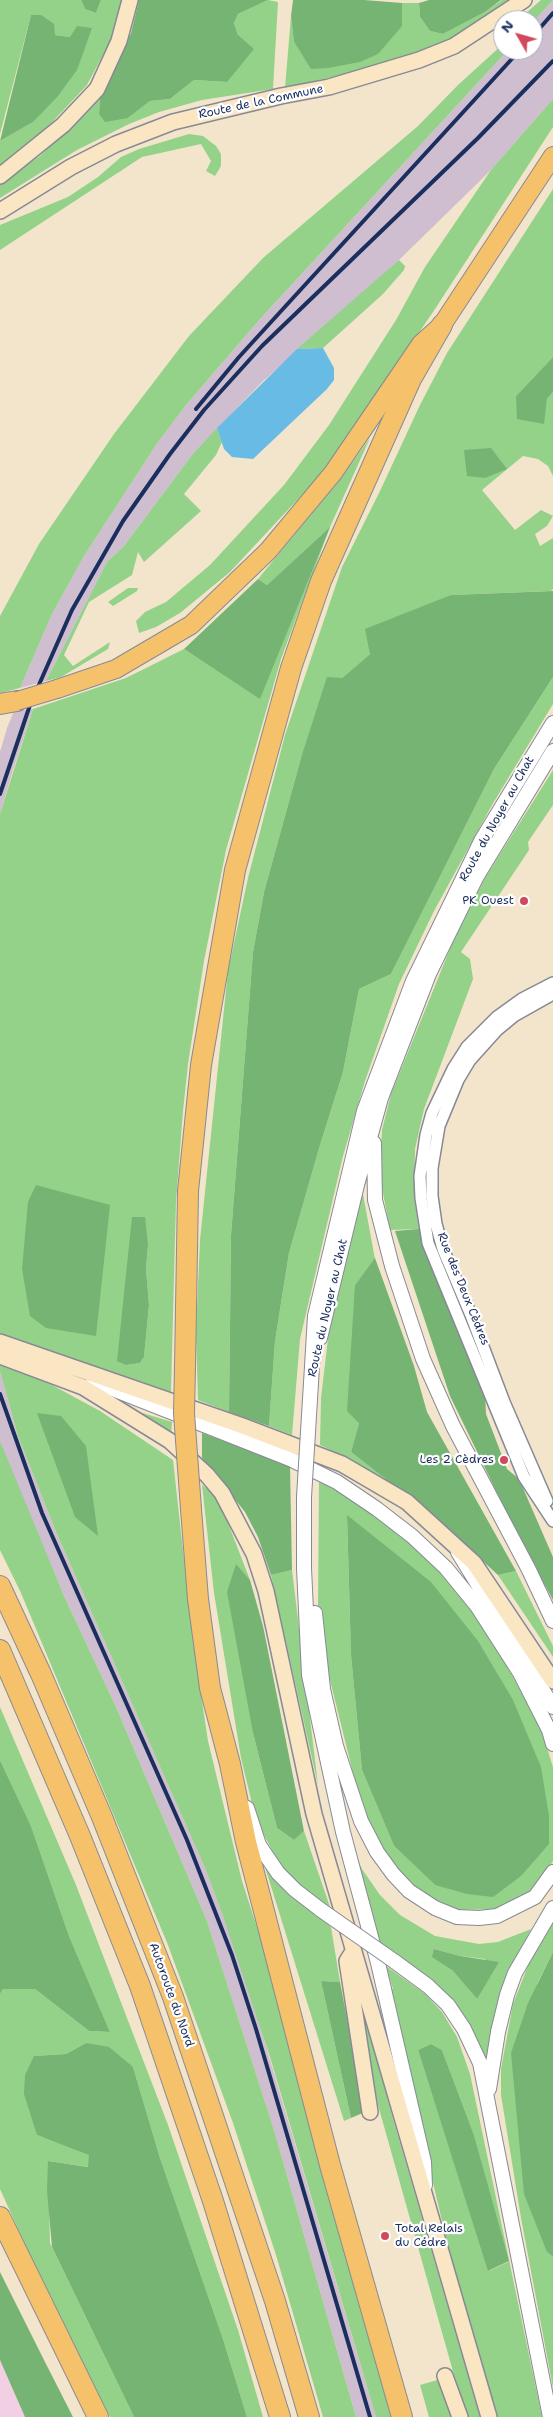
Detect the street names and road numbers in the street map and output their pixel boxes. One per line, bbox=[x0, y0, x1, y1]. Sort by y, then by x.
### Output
street label: Route de la Commune bbox=[197, 82, 325, 122]
street label: Route du Noyer au Chat bbox=[457, 754, 537, 884]
street label: Rue des Deux Cèdres bbox=[434, 1230, 492, 1348]
street label: Route du Noyer au Chat bbox=[305, 1238, 351, 1378]
street label: Autoroute du Nord bbox=[145, 1941, 197, 2049]

